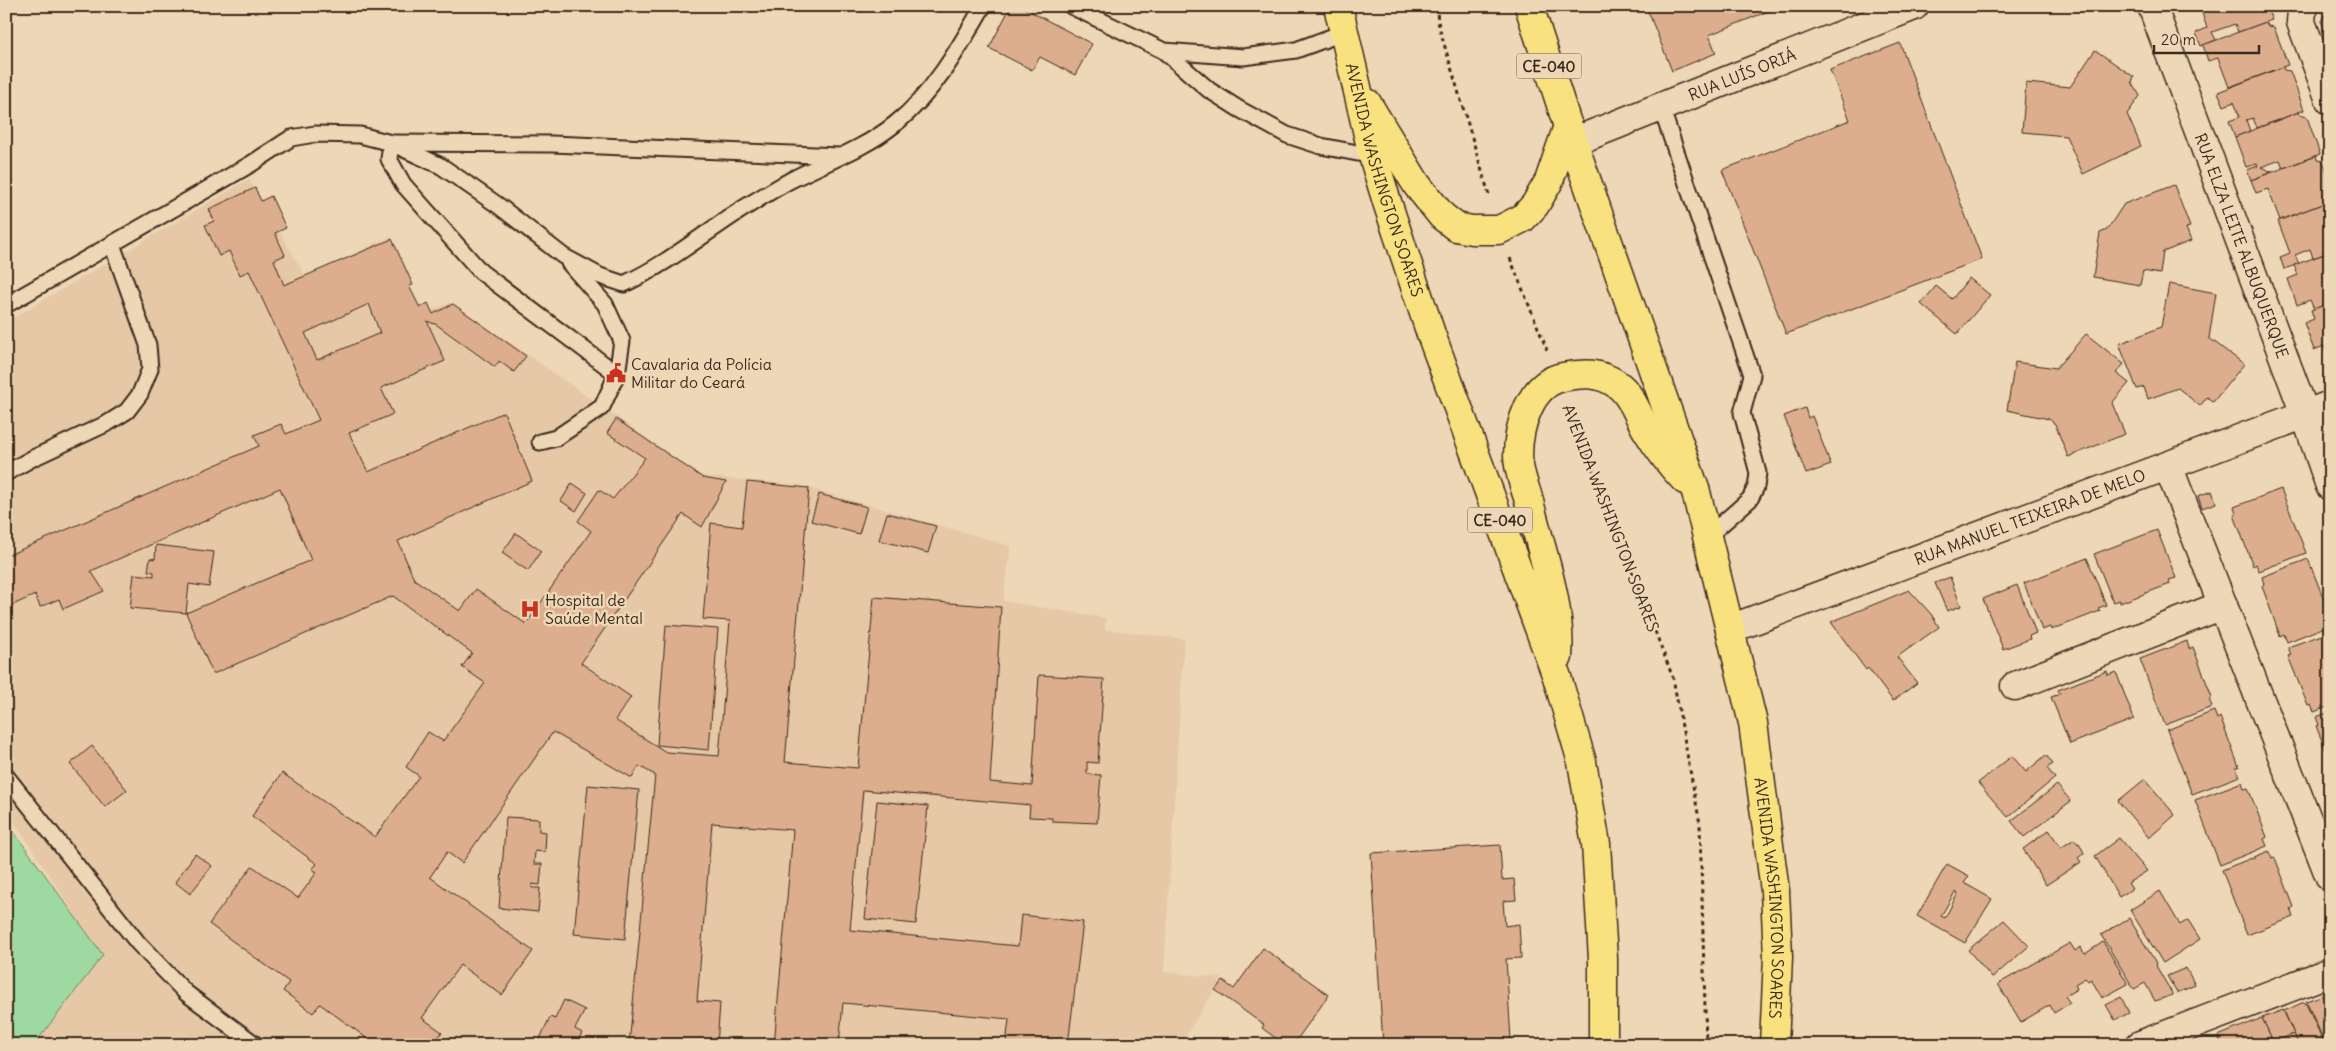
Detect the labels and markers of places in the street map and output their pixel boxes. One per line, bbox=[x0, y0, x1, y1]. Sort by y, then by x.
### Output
place label: Cavalaria da Polícia Militar do Ceará bbox=[631, 354, 772, 392]
public building icon: Cavalaria da Polícia Militar do Ceará bbox=[605, 362, 627, 384]
place label: Hospital de Saúde Mental bbox=[545, 590, 643, 628]
hospital icon: Hospital de Saúde Mental bbox=[519, 598, 541, 620]

